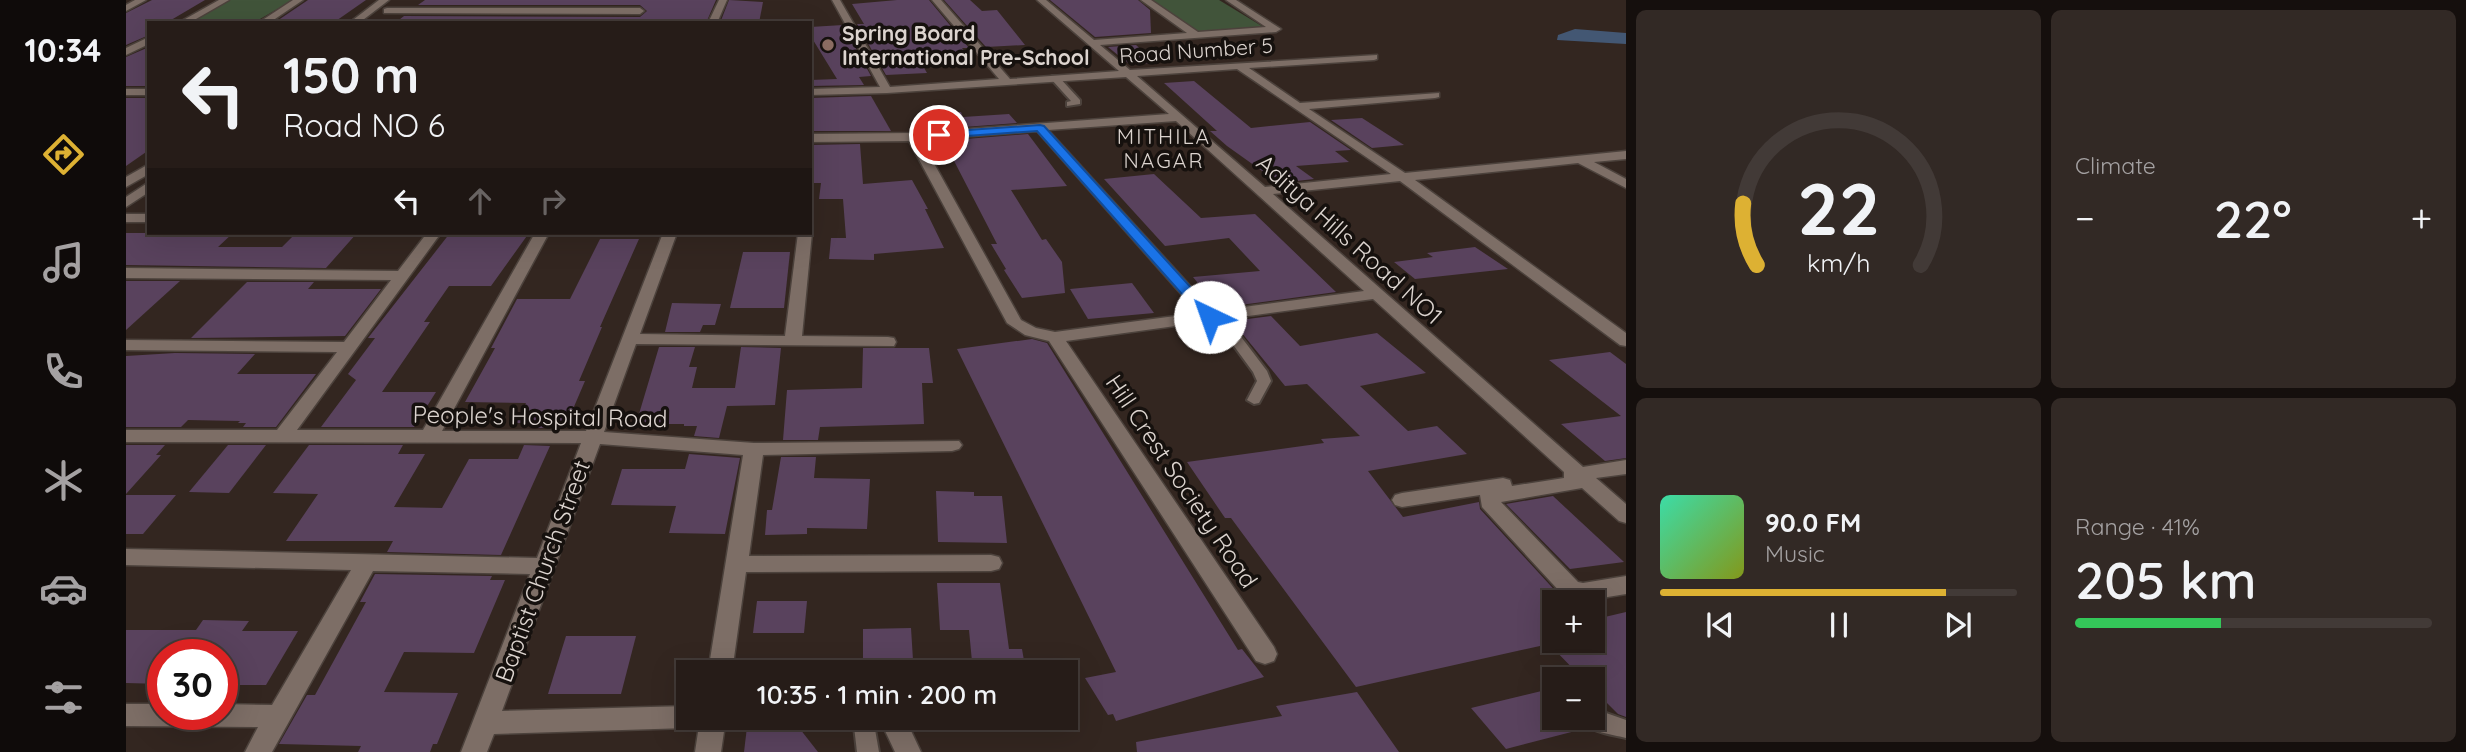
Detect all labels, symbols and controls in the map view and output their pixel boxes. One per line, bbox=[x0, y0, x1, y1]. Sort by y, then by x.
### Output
place label: Spring Board International Pre-School bbox=[842, 20, 1090, 70]
text: 10:34 bbox=[25, 30, 101, 70]
street label: Road Number 5 bbox=[1118, 32, 1274, 68]
marker: Spring Board International Pre-School bbox=[820, 37, 836, 53]
text: 150 m bbox=[283, 44, 419, 105]
icon: left bbox=[168, 49, 259, 140]
text: Road NO 6 bbox=[283, 105, 445, 145]
pin bbox=[909, 105, 969, 165]
icon: arrive bbox=[920, 116, 958, 154]
district label: MITHILA NAGAR bbox=[1117, 123, 1211, 173]
icon: directions bbox=[39, 130, 88, 179]
street label: Aditya Hills Road NO1 bbox=[1251, 147, 1449, 331]
text: Climate bbox=[2075, 151, 2156, 180]
text: 22 bbox=[1797, 162, 1880, 253]
icon: left bbox=[388, 182, 426, 220]
icon: ahead bbox=[461, 182, 499, 220]
icon: right bbox=[534, 182, 572, 220]
text: 22° bbox=[2214, 186, 2292, 251]
text: − bbox=[2075, 194, 2095, 242]
text: + bbox=[2411, 194, 2432, 242]
icon: music bbox=[39, 238, 88, 287]
text: km/h bbox=[1807, 247, 1870, 278]
position arrow bbox=[1173, 280, 1247, 354]
icon: phone bbox=[39, 347, 88, 396]
street label: Hill Crest Society Road bbox=[1099, 369, 1265, 593]
street label: People's Hospital Road bbox=[412, 399, 668, 433]
icon: climate bbox=[39, 456, 88, 505]
street label: Baptist Church Street bbox=[488, 456, 596, 686]
text: 90.0 FM bbox=[1765, 506, 1861, 539]
text: Range · 41% bbox=[2075, 512, 2200, 541]
text: Music bbox=[1765, 539, 1825, 568]
text: 205 km bbox=[2075, 547, 2257, 612]
icon: car bbox=[39, 564, 88, 613]
map controls bbox=[1542, 590, 1605, 730]
button: + bbox=[1542, 590, 1605, 653]
icon: previous bbox=[1701, 606, 1739, 644]
icon: pause bbox=[1820, 606, 1858, 644]
icon: next bbox=[1939, 606, 1977, 644]
speed limit sign: 30 bbox=[147, 639, 238, 730]
button: − bbox=[1542, 667, 1605, 730]
icon: filters bbox=[39, 673, 88, 722]
text: 10:35 · 1 min · 200 m bbox=[757, 678, 997, 711]

